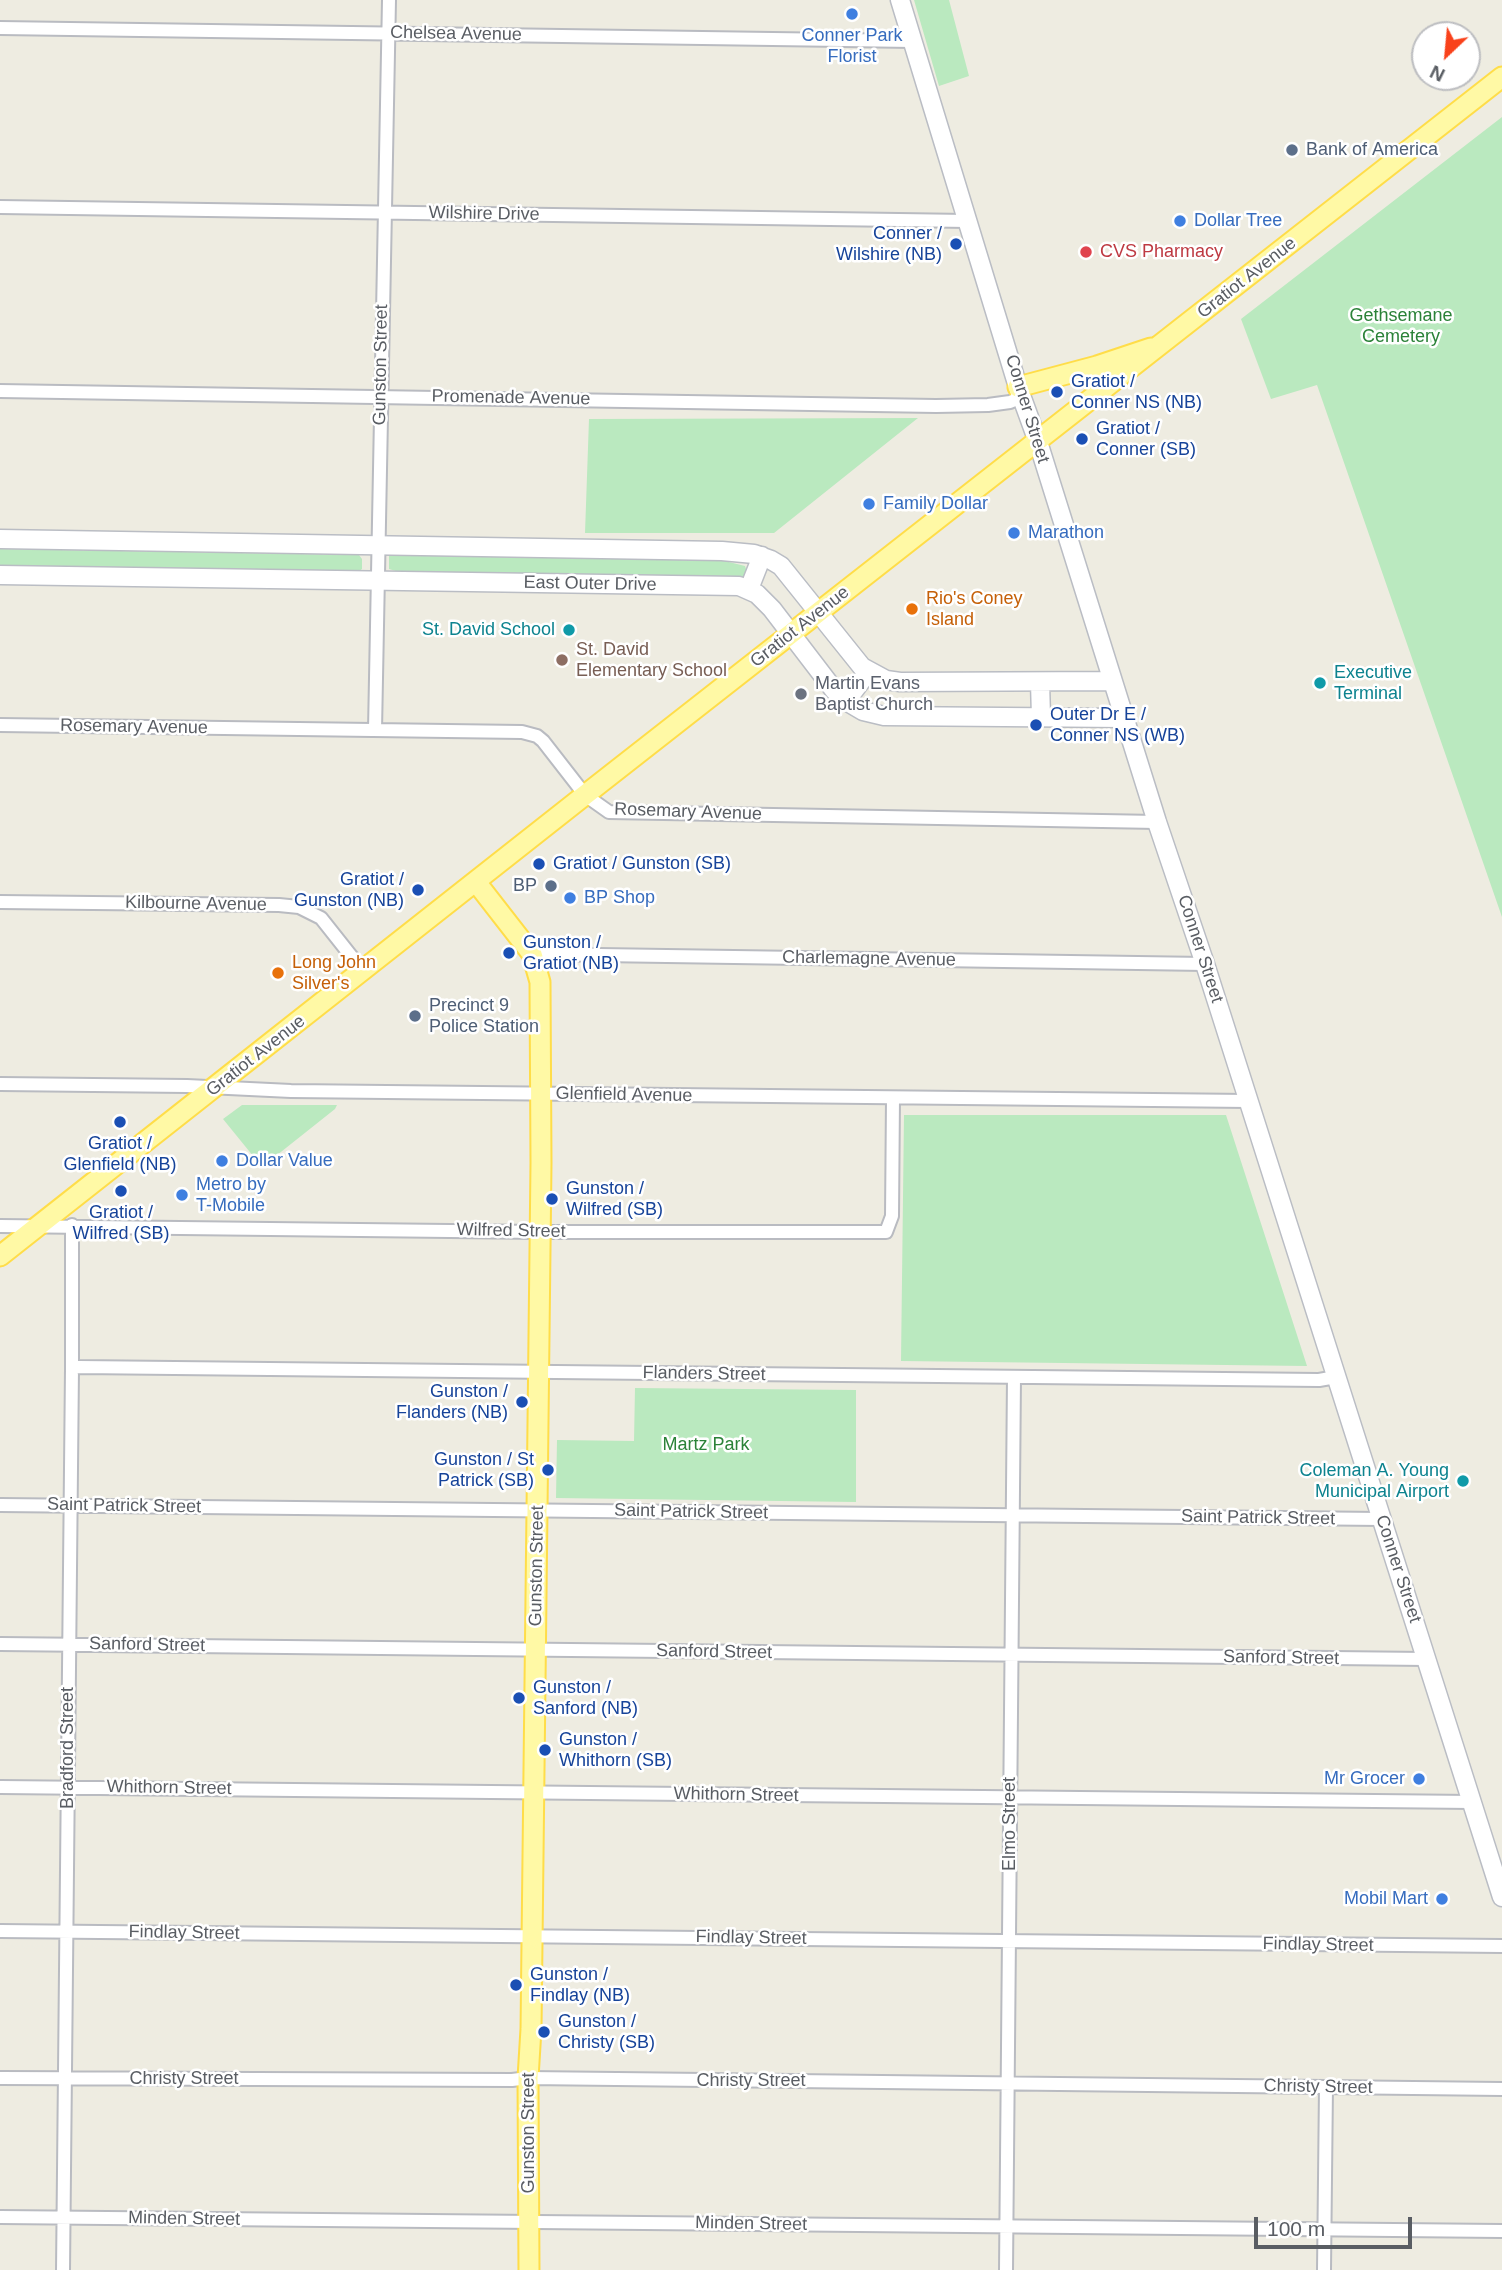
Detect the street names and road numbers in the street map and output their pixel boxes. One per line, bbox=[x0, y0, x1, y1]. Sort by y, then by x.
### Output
street label: Chelsea Avenue bbox=[390, 22, 522, 46]
street label: Wilshire Drive bbox=[428, 202, 540, 226]
street label: Gratiot Avenue bbox=[1193, 233, 1301, 323]
street label: Gunston Street bbox=[369, 304, 393, 426]
street label: Conner Street bbox=[1000, 352, 1054, 466]
street label: Promenade Avenue bbox=[431, 386, 591, 410]
street label: East Outer Drive bbox=[523, 572, 657, 596]
street label: Gratiot Avenue bbox=[746, 582, 854, 672]
street label: Rosemary Avenue bbox=[60, 715, 208, 739]
street label: Rosemary Avenue bbox=[614, 799, 762, 825]
street label: Kilbourne Avenue bbox=[125, 892, 267, 916]
street label: Conner Street bbox=[1172, 892, 1228, 1006]
street label: Charlemagne Avenue bbox=[782, 947, 956, 971]
street label: Gratiot Avenue bbox=[202, 1011, 310, 1101]
street label: Glenfield Avenue bbox=[555, 1083, 693, 1107]
street label: Wilfred Street bbox=[456, 1219, 566, 1243]
street label: Flanders Street bbox=[642, 1362, 766, 1386]
street label: Saint Patrick Street bbox=[47, 1494, 201, 1518]
street label: Saint Patrick Street bbox=[614, 1500, 768, 1524]
street label: Gunston Street bbox=[525, 1505, 549, 1627]
street label: Saint Patrick Street bbox=[1181, 1506, 1335, 1530]
street label: Conner Street bbox=[1370, 1512, 1426, 1626]
street label: Sanford Street bbox=[89, 1633, 205, 1657]
street label: Sanford Street bbox=[656, 1640, 772, 1664]
street label: Sanford Street bbox=[1223, 1646, 1339, 1670]
street label: Bradford Street bbox=[57, 1687, 79, 1809]
street label: Whithorn Street bbox=[106, 1776, 232, 1800]
street label: Elmo Street bbox=[999, 1777, 1021, 1871]
street label: Whithorn Street bbox=[673, 1783, 799, 1807]
street label: Findlay Street bbox=[128, 1921, 240, 1945]
street label: Findlay Street bbox=[695, 1926, 807, 1950]
street label: Findlay Street bbox=[1262, 1933, 1374, 1957]
street label: Christy Street bbox=[129, 2068, 239, 2090]
street label: Christy Street bbox=[696, 2070, 806, 2092]
street label: Gunston Street bbox=[518, 2072, 540, 2194]
street label: Christy Street bbox=[1263, 2075, 1373, 2099]
street label: Minden Street bbox=[128, 2207, 240, 2231]
street label: Minden Street bbox=[695, 2212, 807, 2236]

